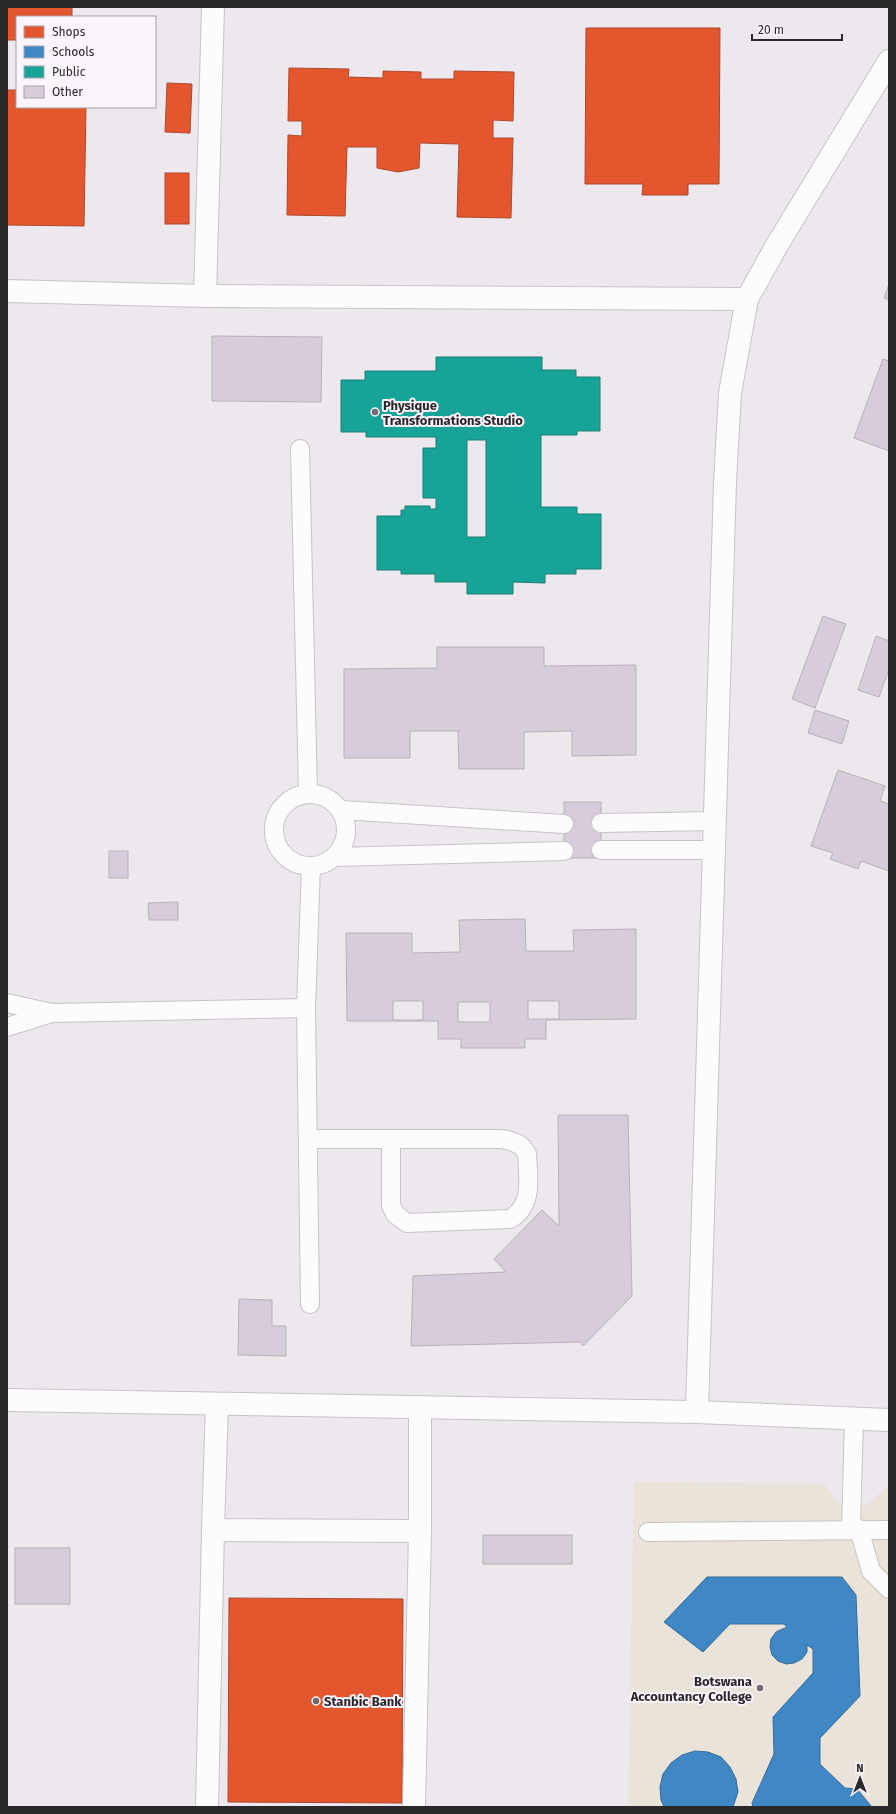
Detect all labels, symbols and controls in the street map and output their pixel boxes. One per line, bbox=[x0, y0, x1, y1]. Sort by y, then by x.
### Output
legend bbox=[16, 16, 156, 108]
scale bar bbox=[752, 16, 842, 42]
text: 20 m bbox=[758, 23, 784, 37]
text: Shops bbox=[52, 25, 86, 39]
text: Schools bbox=[52, 45, 95, 59]
text: Public bbox=[52, 65, 86, 79]
text: Other bbox=[52, 85, 83, 99]
place label: Physique Transformations Studio bbox=[383, 398, 523, 428]
marker: Physique Transformations Studio bbox=[370, 407, 380, 417]
place label: Botswana Accountancy College bbox=[630, 1674, 752, 1704]
marker: Botswana Accountancy College bbox=[755, 1683, 765, 1693]
place label: Stanbic Bank bbox=[324, 1694, 402, 1709]
marker: Stanbic Bank bbox=[311, 1696, 321, 1706]
north arrow bbox=[840, 1758, 880, 1798]
text: N bbox=[856, 1762, 864, 1775]

